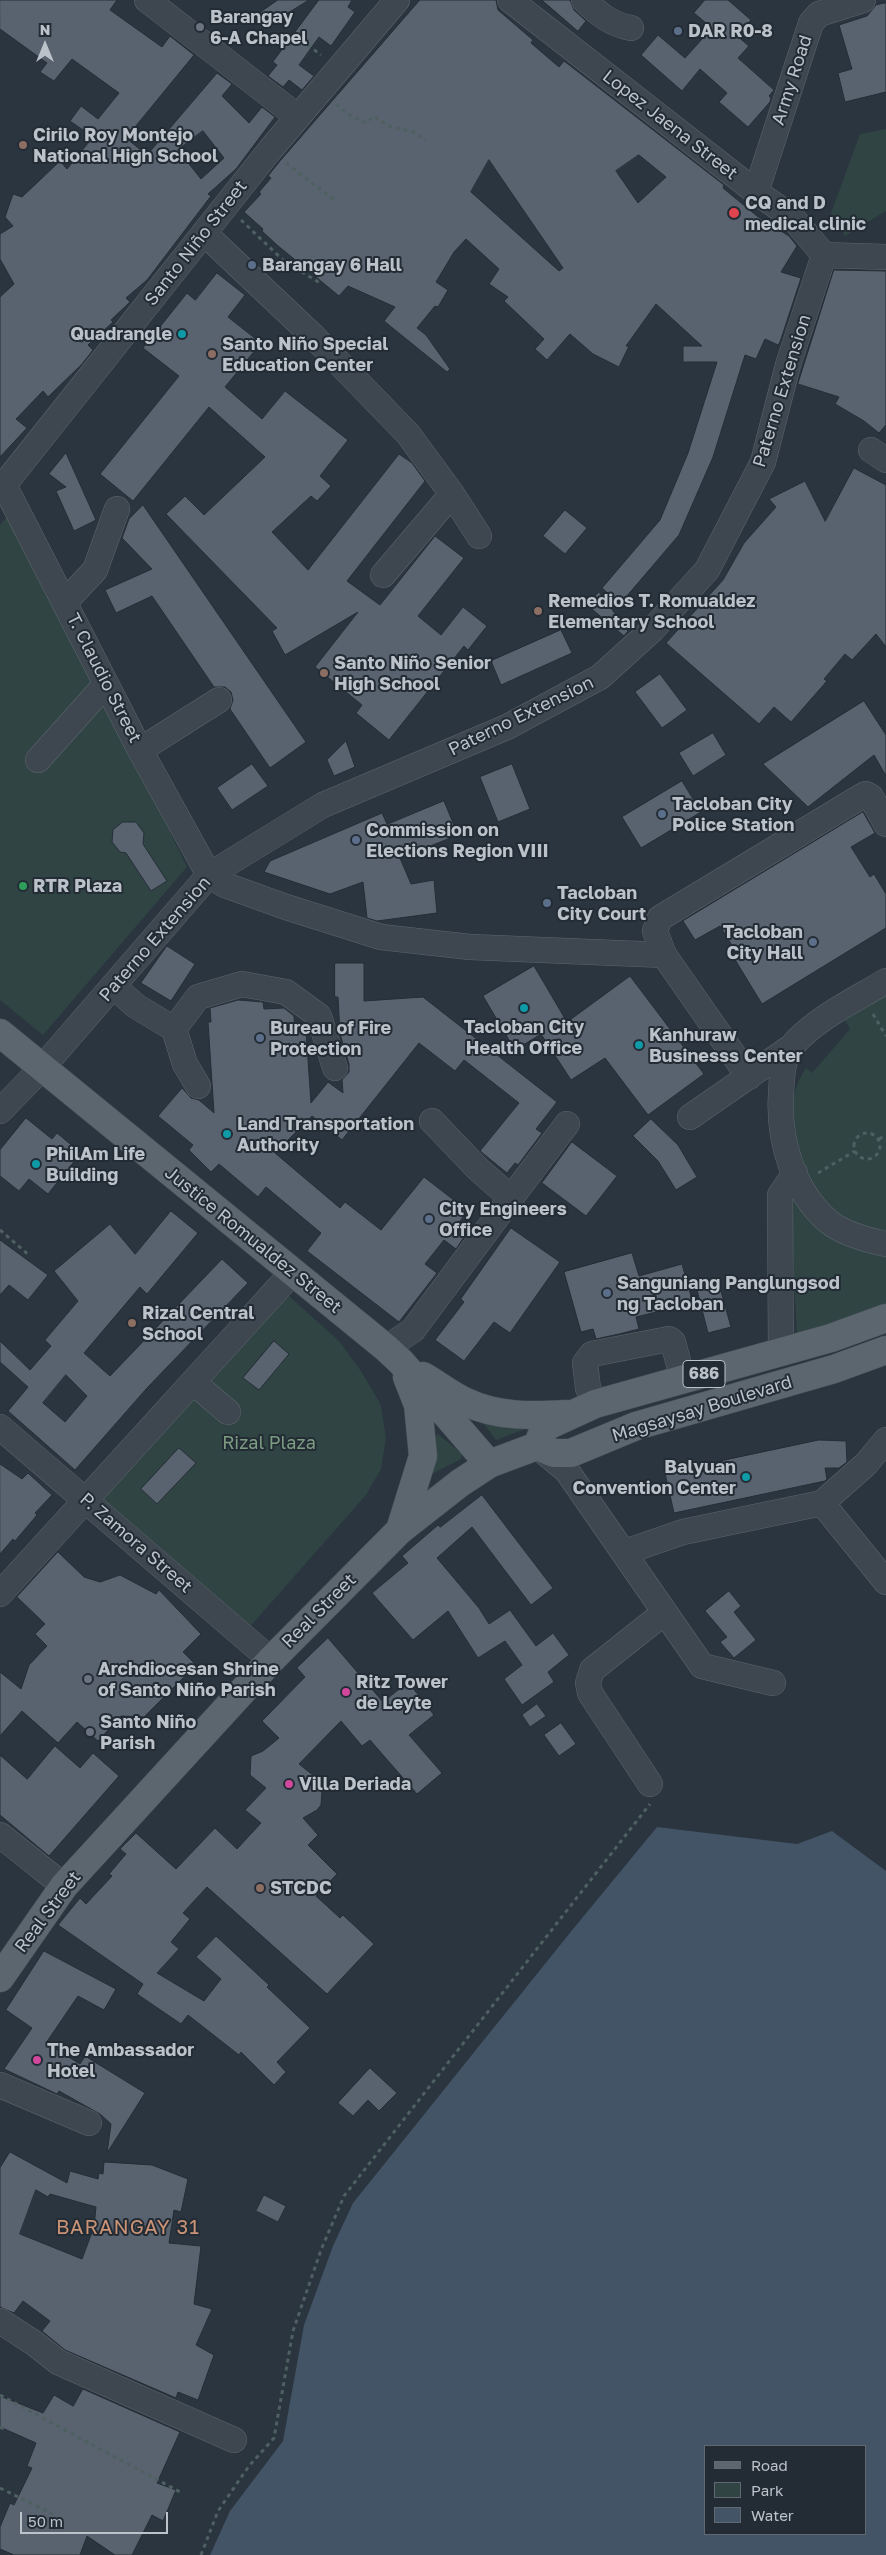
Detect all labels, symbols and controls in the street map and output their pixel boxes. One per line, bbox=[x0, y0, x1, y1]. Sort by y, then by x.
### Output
place label: Barangay 6-A Chapel bbox=[210, 6, 307, 48]
north arrow bbox=[20, 20, 70, 70]
place label: DAR R0-8 bbox=[688, 20, 773, 42]
text: N bbox=[40, 21, 50, 38]
marker: Barangay 6-A Chapel bbox=[194, 21, 206, 33]
marker: DAR R0-8 bbox=[672, 25, 684, 37]
street label: Army Road bbox=[767, 32, 817, 128]
street label: Lopez Jaena Street bbox=[598, 65, 742, 185]
place label: Cirilo Roy Montejo National High School bbox=[33, 124, 218, 166]
marker: Cirilo Roy Montejo National High School bbox=[17, 139, 29, 151]
street label: Santo Niño Street bbox=[140, 176, 252, 310]
place label: CQ and D medical clinic bbox=[745, 192, 866, 234]
marker: CQ and D medical clinic bbox=[727, 206, 741, 220]
place label: Barangay 6 Hall bbox=[262, 254, 402, 276]
marker: Barangay 6 Hall bbox=[246, 259, 258, 271]
street label: Paterno Extension bbox=[748, 312, 816, 470]
place label: Quadrangle bbox=[70, 323, 172, 345]
marker: Quadrangle bbox=[176, 328, 188, 340]
place label: Santo Niño Special Education Center bbox=[222, 333, 388, 376]
marker: Santo Niño Special Education Center bbox=[206, 348, 218, 360]
place label: Remedios T. Romualdez Elementary School bbox=[548, 590, 755, 632]
marker: Remedios T. Romualdez Elementary School bbox=[532, 605, 544, 617]
street label: T. Claudio Street bbox=[62, 610, 146, 746]
place label: Santo Niño Senior High School bbox=[334, 652, 491, 694]
marker: Santo Niño Senior High School bbox=[318, 667, 330, 679]
street label: Paterno Extension bbox=[445, 671, 597, 761]
place label: Tacloban City Police Station bbox=[672, 793, 794, 836]
marker: Tacloban City Police Station bbox=[656, 808, 668, 820]
place label: Commission on Elections Region VIII bbox=[366, 819, 549, 862]
marker: Commission on Elections Region VIII bbox=[350, 834, 362, 846]
street label: Paterno Extension bbox=[95, 872, 215, 1006]
place label: RTR Plaza bbox=[33, 875, 122, 897]
marker: RTR Plaza bbox=[17, 880, 29, 892]
place label: Tacloban City Court bbox=[557, 882, 646, 924]
marker: Tacloban City Court bbox=[541, 897, 553, 909]
place label: Tacloban City Hall bbox=[723, 921, 803, 964]
marker: Tacloban City Hall bbox=[807, 936, 819, 948]
marker: Tacloban City Health Office bbox=[518, 1002, 530, 1014]
place label: Tacloban City Health Office bbox=[464, 1016, 584, 1058]
place label: Bureau of Fire Protection bbox=[270, 1017, 391, 1060]
place label: Kanhuraw Businesss Center bbox=[649, 1024, 803, 1066]
marker: Bureau of Fire Protection bbox=[254, 1032, 266, 1044]
marker: Kanhuraw Businesss Center bbox=[633, 1039, 645, 1051]
place label: Land Transportation Authority bbox=[237, 1113, 414, 1156]
marker: Land Transportation Authority bbox=[221, 1128, 233, 1140]
place label: PhilAm Life Building bbox=[46, 1143, 145, 1186]
marker: PhilAm Life Building bbox=[30, 1158, 42, 1170]
street label: Justice Romualdez Street bbox=[160, 1162, 346, 1318]
place label: City Engineers Office bbox=[439, 1198, 567, 1240]
marker: City Engineers Office bbox=[423, 1213, 435, 1225]
place label: Sanguniang Panglungsod ng Tacloban bbox=[617, 1272, 840, 1315]
marker: Sanguniang Panglungsod ng Tacloban bbox=[601, 1287, 613, 1299]
place label: Rizal Central School bbox=[142, 1302, 254, 1345]
marker: Rizal Central School bbox=[126, 1317, 138, 1329]
road number: 686 bbox=[683, 1360, 725, 1388]
street label: Magsaysay Boulevard bbox=[609, 1371, 795, 1447]
park label: Rizal Plaza bbox=[222, 1432, 316, 1454]
place label: Balyuan Convention Center bbox=[572, 1456, 736, 1498]
marker: Balyuan Convention Center bbox=[740, 1471, 752, 1483]
street label: P. Zamora Street bbox=[75, 1488, 197, 1598]
street label: Real Street bbox=[277, 1569, 361, 1653]
place label: Archdiocesan Shrine of Santo Niño Parish bbox=[98, 1658, 279, 1700]
place label: Ritz Tower de Leyte bbox=[356, 1671, 448, 1714]
marker: Archdiocesan Shrine of Santo Niño Parish bbox=[82, 1673, 94, 1685]
marker: Ritz Tower de Leyte bbox=[340, 1686, 352, 1698]
place label: Santo Niño Parish bbox=[100, 1711, 196, 1754]
marker: Santo Niño Parish bbox=[84, 1726, 96, 1738]
place label: Villa Deriada bbox=[299, 1773, 411, 1795]
marker: Villa Deriada bbox=[283, 1778, 295, 1790]
street label: Real Street bbox=[10, 1867, 86, 1957]
place label: STCDC bbox=[270, 1877, 332, 1899]
marker: STCDC bbox=[254, 1882, 266, 1894]
place label: The Ambassador Hotel bbox=[47, 2039, 194, 2082]
marker: The Ambassador Hotel bbox=[31, 2054, 43, 2066]
district label: BARANGAY 31 bbox=[55, 2216, 201, 2240]
legend bbox=[704, 2445, 866, 2535]
text: Road bbox=[751, 2456, 788, 2474]
text: Park bbox=[751, 2481, 783, 2499]
scale bar bbox=[22, 2502, 170, 2534]
text: Water bbox=[751, 2506, 794, 2524]
text: 50 m bbox=[28, 2512, 63, 2530]

